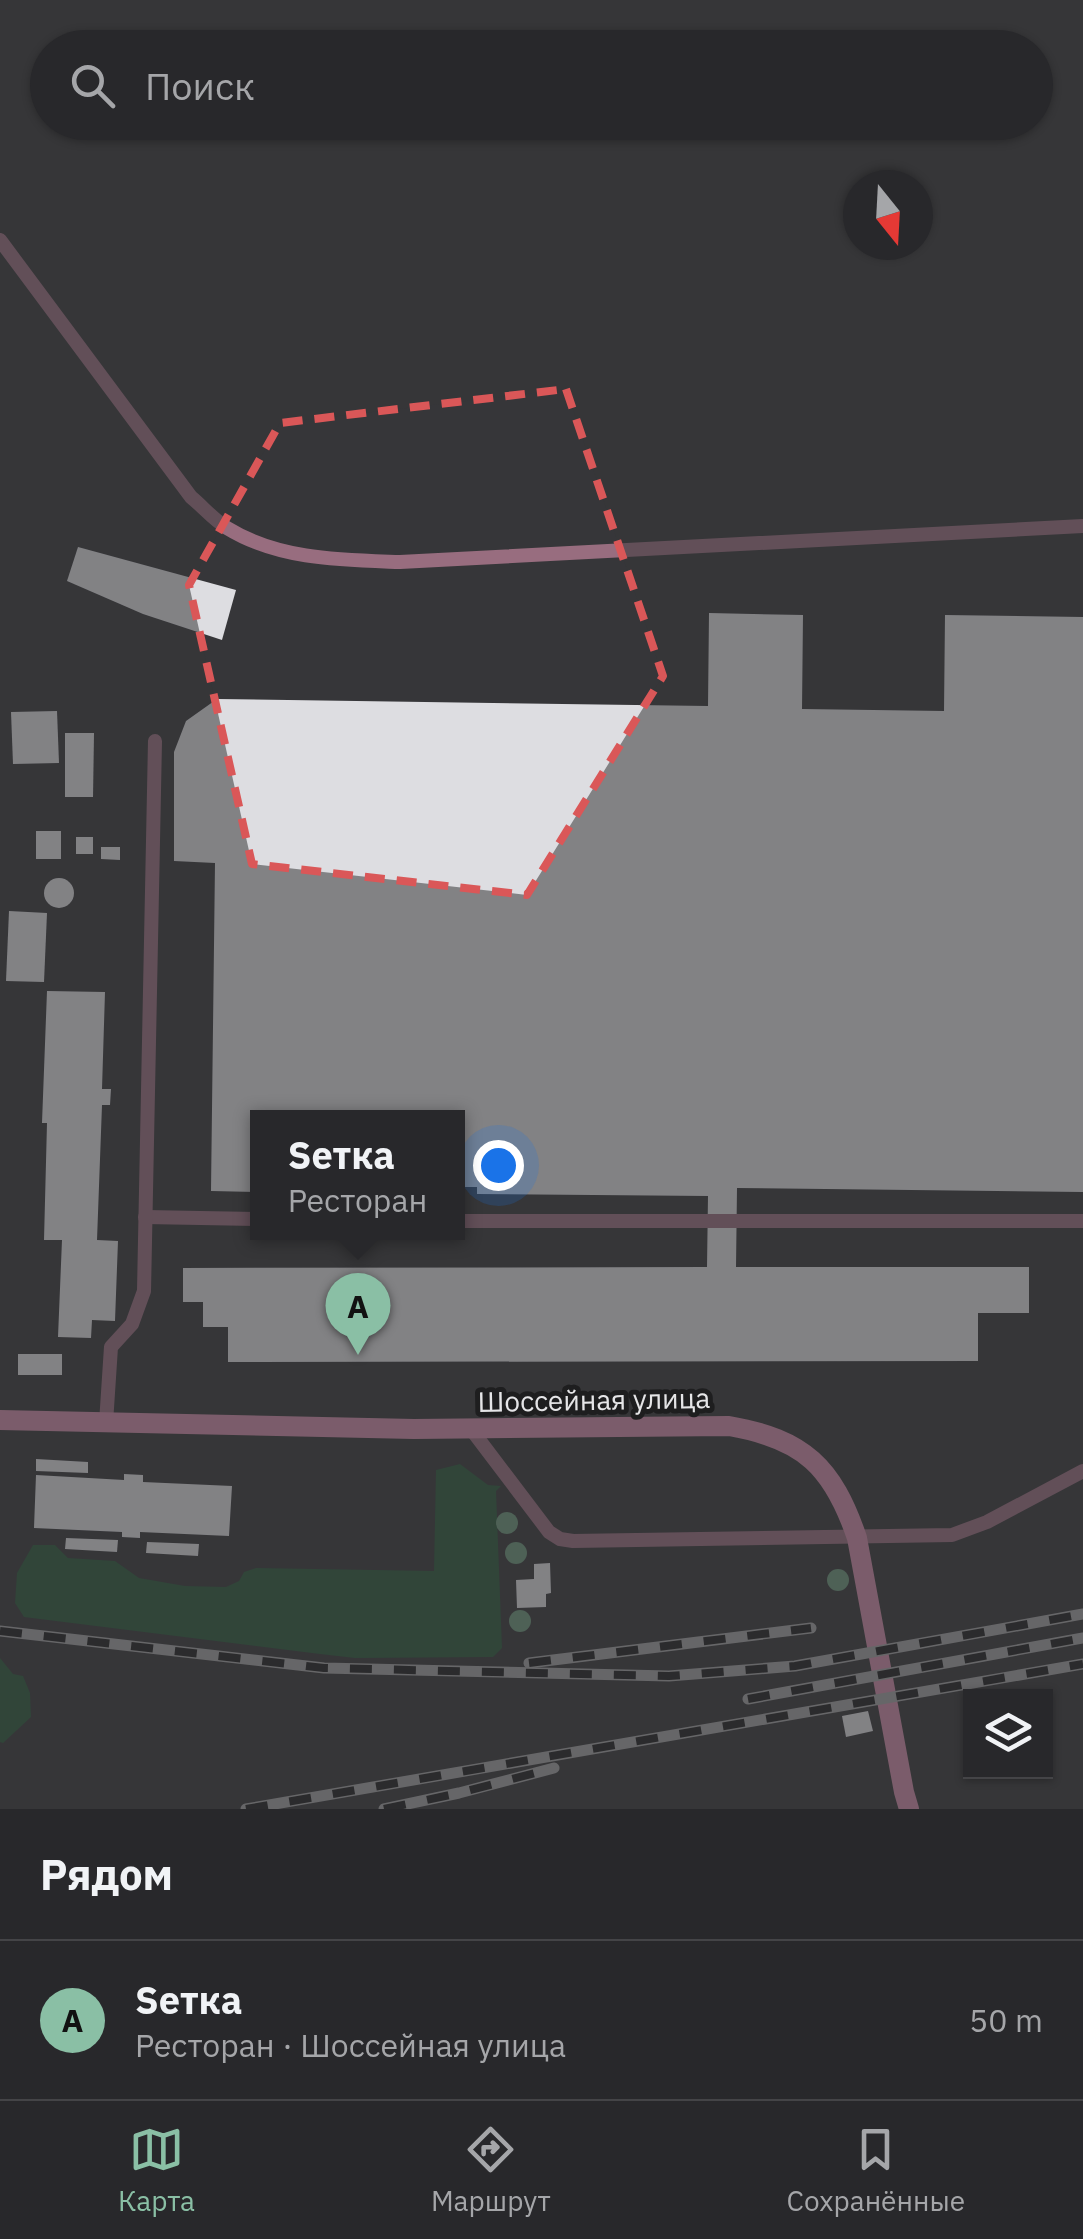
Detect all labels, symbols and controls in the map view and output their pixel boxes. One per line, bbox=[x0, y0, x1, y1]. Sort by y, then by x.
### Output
search box bbox=[30, 30, 1053, 140]
icon: search bbox=[65, 58, 120, 113]
text: Поиск bbox=[145, 61, 255, 110]
north arrow bbox=[843, 170, 933, 260]
popup bbox=[250, 1110, 465, 1240]
text: Sетка bbox=[288, 1130, 395, 1179]
your location bbox=[473, 1140, 524, 1191]
text: Ресторан bbox=[288, 1179, 427, 1221]
pin: A bbox=[326, 1272, 390, 1355]
street label: Шоссейная улица bbox=[477, 1379, 711, 1420]
map controls bbox=[963, 1689, 1053, 1779]
button: layers bbox=[963, 1689, 1053, 1779]
text: Рядом bbox=[40, 1847, 173, 1902]
text: Sетка bbox=[135, 1975, 242, 2024]
text: A bbox=[62, 1999, 83, 2041]
text: 50 m bbox=[969, 1999, 1043, 2041]
text: Ресторан · Шоссейная улица bbox=[135, 2024, 566, 2066]
tab: Карта bbox=[118, 2122, 195, 2219]
tab: Маршрут bbox=[431, 2122, 551, 2219]
tab: Сохранённые bbox=[787, 2122, 965, 2219]

